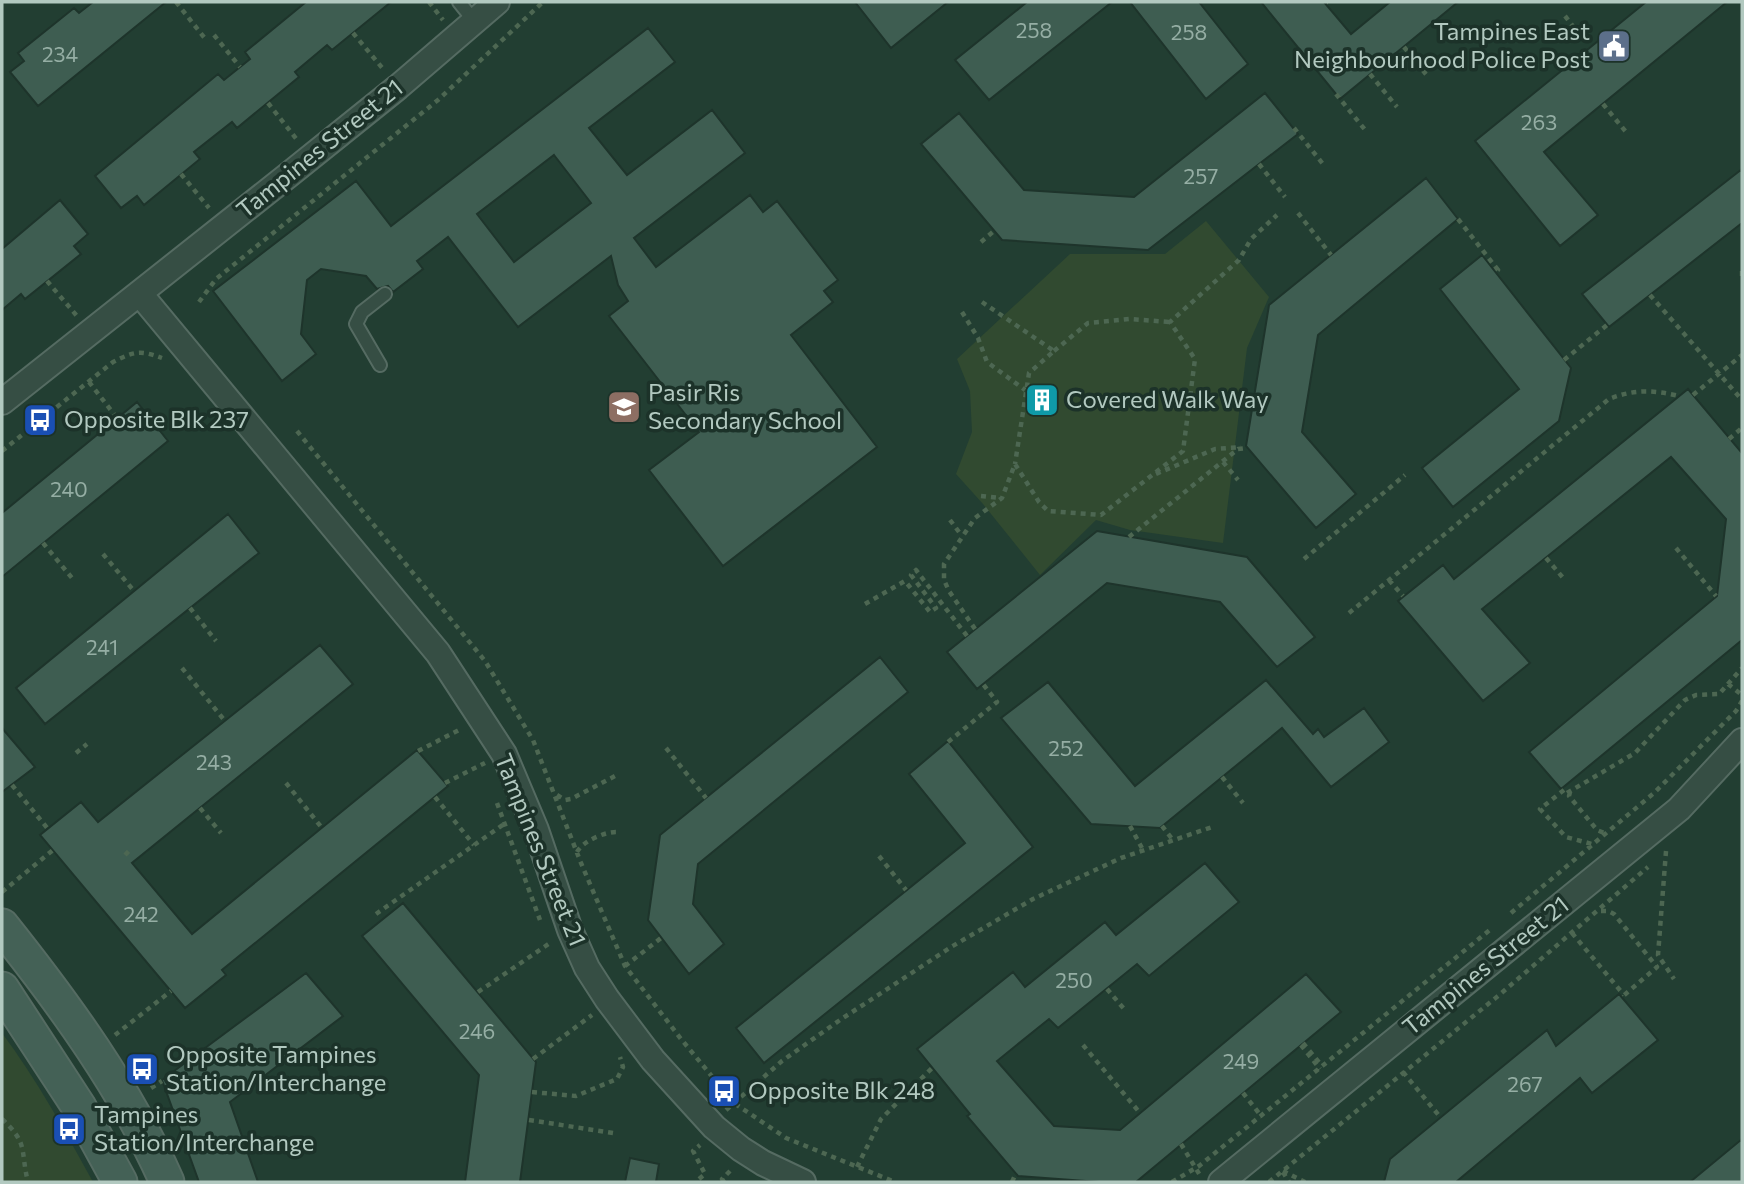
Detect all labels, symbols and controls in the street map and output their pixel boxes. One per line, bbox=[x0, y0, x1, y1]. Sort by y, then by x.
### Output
place label: Tampines East Neighbourhood Police Post bbox=[1294, 16, 1590, 73]
house number: 258 bbox=[1016, 17, 1052, 42]
house number: 258 bbox=[1171, 19, 1207, 44]
public building icon: Tampines East Neighbourhood Police Post bbox=[1595, 27, 1633, 65]
house number: 234 bbox=[42, 41, 79, 66]
street label: Tampines Street 21 bbox=[230, 72, 408, 224]
house number: 263 bbox=[1521, 109, 1557, 134]
house number: 257 bbox=[1184, 163, 1218, 188]
place label: Pasir Ris Secondary School bbox=[648, 377, 842, 434]
building icon: Covered Walk Way bbox=[1023, 381, 1061, 419]
place label: Covered Walk Way bbox=[1066, 384, 1269, 413]
school or university icon: Pasir Ris Secondary School bbox=[605, 388, 643, 426]
bus stop icon: Opposite Blk 237 bbox=[21, 401, 59, 439]
place label: Opposite Blk 237 bbox=[64, 404, 249, 433]
house number: 240 bbox=[50, 476, 88, 501]
house number: 241 bbox=[86, 634, 118, 659]
house number: 252 bbox=[1048, 735, 1084, 760]
house number: 243 bbox=[196, 749, 232, 774]
street label: Tampines Street 21 bbox=[490, 749, 593, 950]
street label: Tampines Street 21 bbox=[1396, 889, 1574, 1041]
house number: 242 bbox=[123, 901, 159, 926]
house number: 250 bbox=[1055, 967, 1093, 992]
house number: 246 bbox=[459, 1018, 495, 1043]
place label: Opposite Tampines Station/Interchange bbox=[166, 1039, 386, 1096]
house number: 249 bbox=[1223, 1048, 1259, 1073]
bus stop icon: Opposite Tampines Station/Interchange bbox=[123, 1050, 161, 1088]
house number: 267 bbox=[1507, 1071, 1543, 1096]
bus stop icon: Opposite Blk 248 bbox=[705, 1072, 743, 1110]
place label: Opposite Blk 248 bbox=[748, 1075, 935, 1104]
place label: Tampines Station/Interchange bbox=[94, 1099, 314, 1156]
bus stop icon: Tampines Station/Interchange bbox=[50, 1110, 88, 1148]

